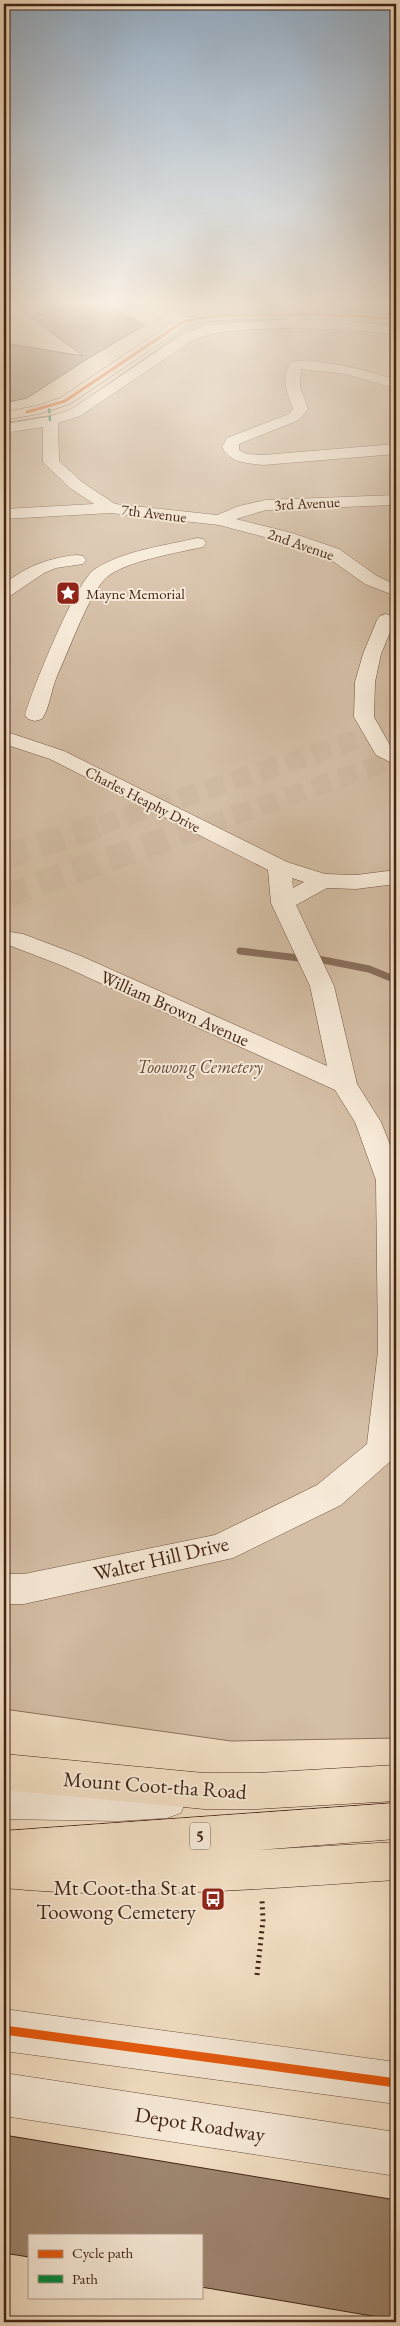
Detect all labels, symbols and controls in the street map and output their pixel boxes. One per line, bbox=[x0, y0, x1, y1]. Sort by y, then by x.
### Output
street label: 3rd Avenue bbox=[274, 492, 341, 514]
street label: 7th Avenue bbox=[120, 500, 188, 526]
street label: 2nd Avenue bbox=[265, 524, 337, 564]
place icon: Mayne Memorial bbox=[55, 580, 81, 606]
place label: Mayne Memorial bbox=[86, 584, 185, 603]
street label: Charles Heaphy Drive bbox=[82, 762, 204, 836]
street label: William Brown Avenue bbox=[97, 965, 253, 1051]
park label: Toowong Cemetery bbox=[137, 1055, 263, 1079]
street label: Walter Hill Drive bbox=[91, 1529, 231, 1587]
street label: Mount Coot-tha Road bbox=[62, 1765, 248, 1805]
road number: 5 bbox=[190, 1822, 210, 1850]
place label: Mt Coot-tha St at Toowong Cemetery bbox=[36, 1874, 197, 1925]
bus stop icon: Mt Coot-tha St at Toowong Cemetery bbox=[200, 1886, 226, 1912]
street label: Depot Roadway bbox=[133, 2100, 268, 2148]
legend bbox=[28, 2234, 202, 2298]
text: Cycle path bbox=[72, 2243, 134, 2262]
text: Path bbox=[72, 2269, 98, 2288]

